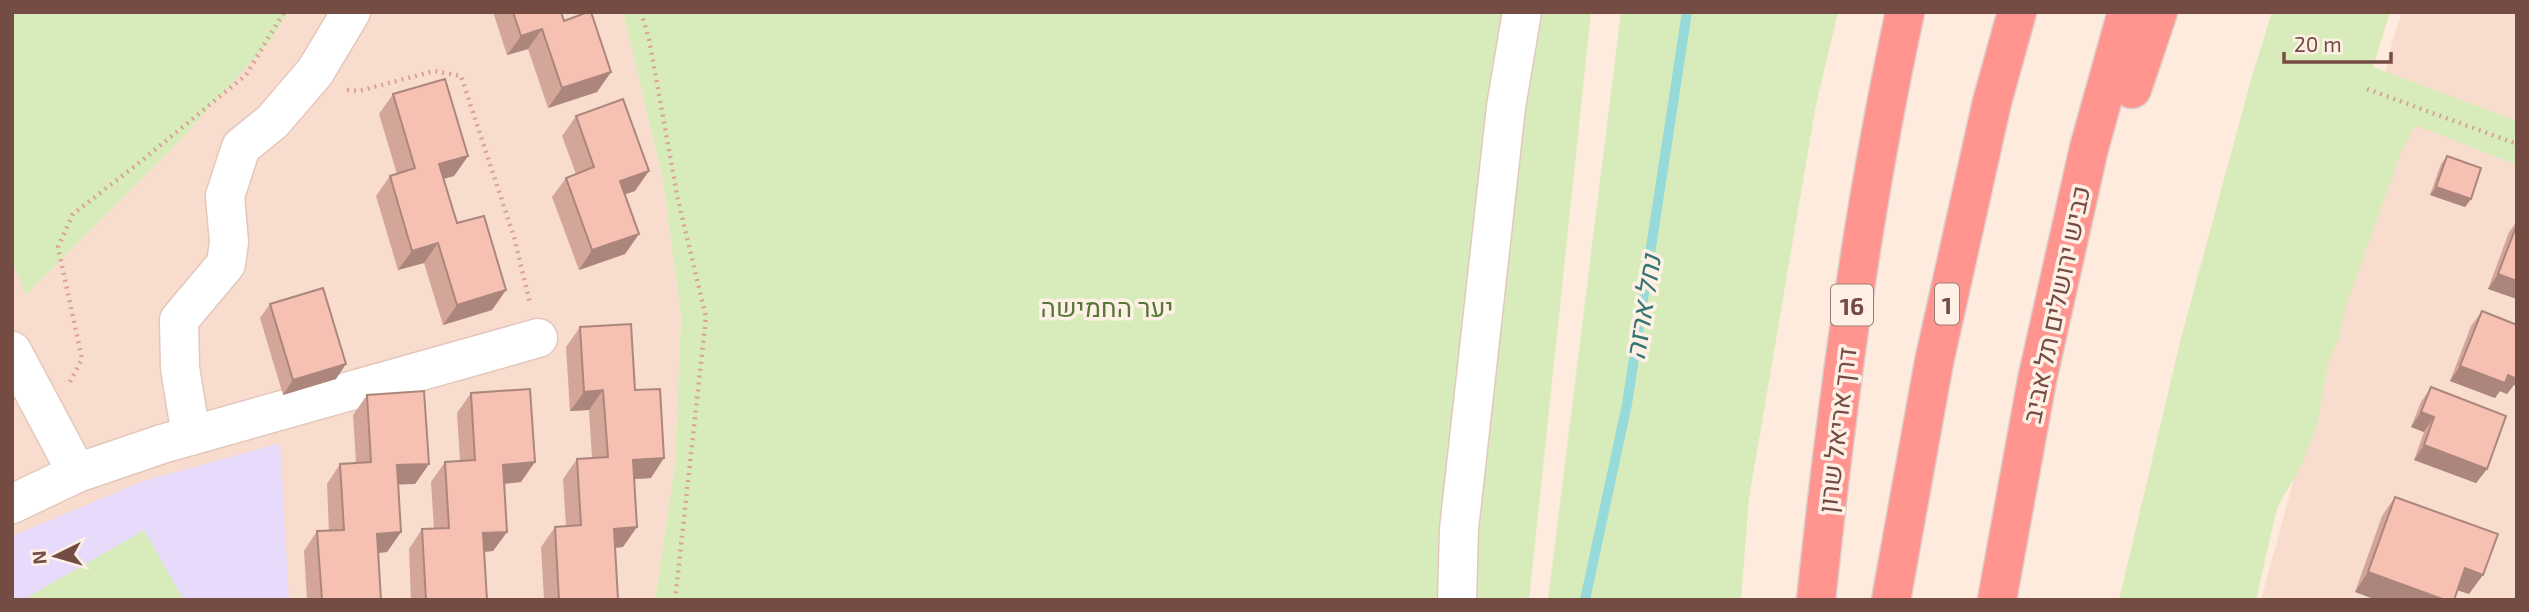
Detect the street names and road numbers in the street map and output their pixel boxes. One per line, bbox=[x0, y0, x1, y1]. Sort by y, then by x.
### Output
street label: כביש ירושלים תל אביב bbox=[2015, 183, 2095, 425]
road number: 16 bbox=[1831, 284, 1873, 326]
road number: 1 bbox=[1935, 284, 1959, 324]
street label: דרך אריאל שרון bbox=[1810, 345, 1862, 515]

